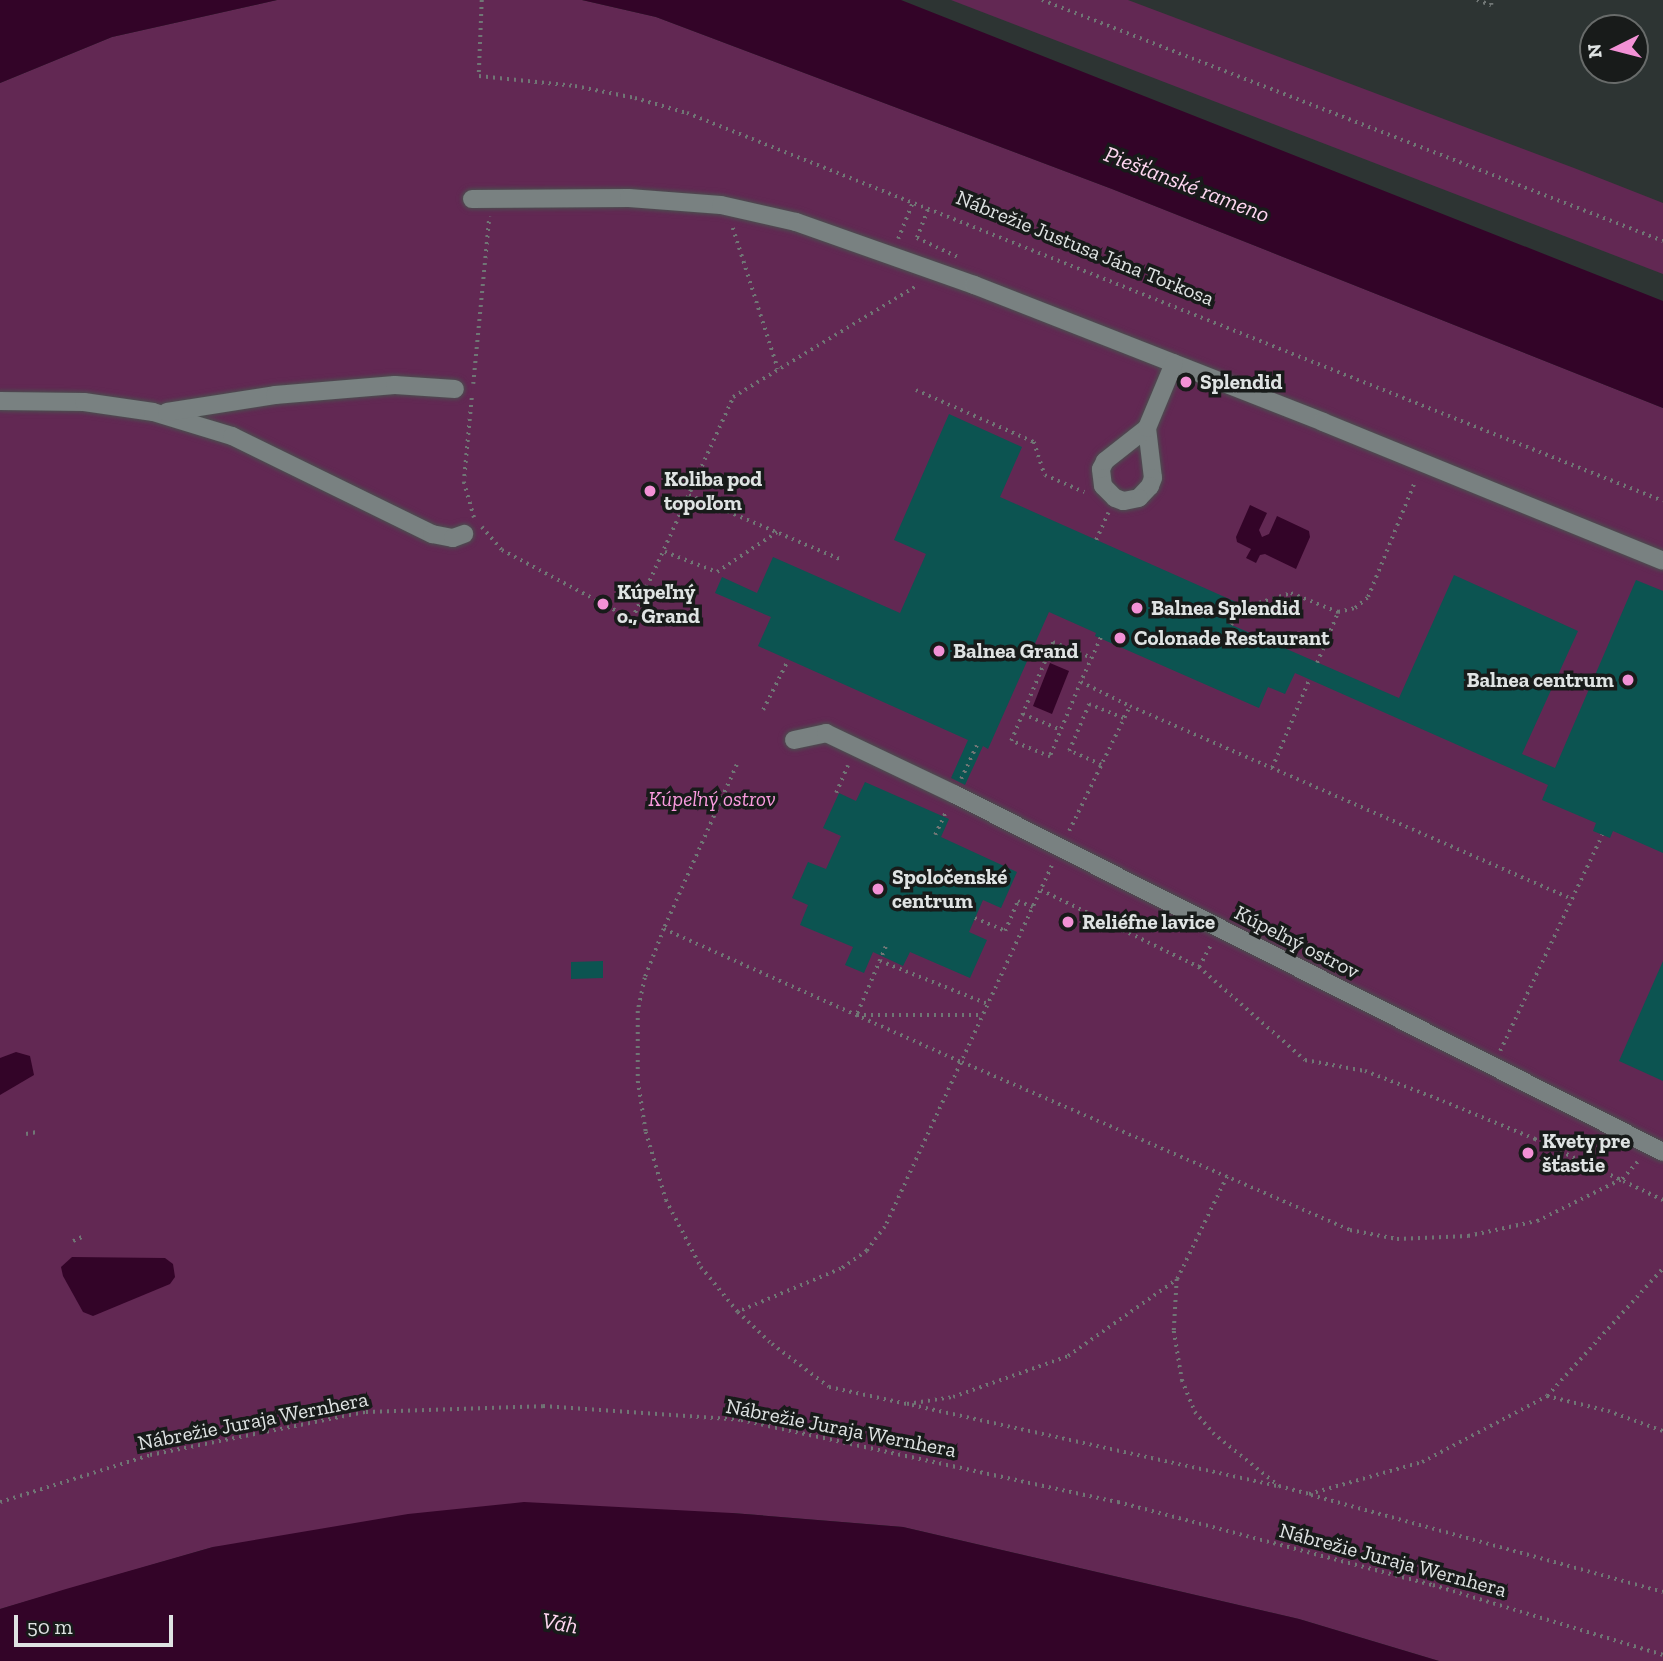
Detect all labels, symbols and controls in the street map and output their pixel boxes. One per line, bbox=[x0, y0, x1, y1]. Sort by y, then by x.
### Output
north arrow bbox=[1579, 14, 1649, 84]
text: N bbox=[1582, 43, 1607, 59]
water label: Piešťanské rameno bbox=[1100, 140, 1274, 228]
street label: Nábrežie Justusa Jána Torkosa bbox=[952, 184, 1218, 312]
place label: Splendid bbox=[1200, 369, 1282, 395]
marker: Splendid bbox=[1178, 374, 1194, 390]
place label: Koliba pod topoľom bbox=[664, 466, 762, 516]
marker: Koliba pod topoľom bbox=[642, 483, 658, 499]
place label: Kúpeľný o., Grand bbox=[617, 579, 700, 629]
place label: Balnea Splendid bbox=[1151, 595, 1300, 621]
marker: Kúpeľný o., Grand bbox=[595, 596, 611, 612]
marker: Balnea Splendid bbox=[1129, 600, 1145, 616]
place label: Colonade Restaurant bbox=[1134, 625, 1330, 651]
marker: Colonade Restaurant bbox=[1112, 630, 1128, 646]
place label: Balnea Grand bbox=[953, 638, 1078, 664]
marker: Balnea Grand bbox=[931, 643, 947, 659]
place label: Balnea centrum bbox=[1466, 667, 1614, 693]
marker: Balnea centrum bbox=[1620, 672, 1636, 688]
park label: Kúpeľný ostrov bbox=[648, 786, 776, 812]
place label: Spoločenské centrum bbox=[892, 864, 1007, 914]
marker: Spoločenské centrum bbox=[870, 881, 886, 897]
street label: Kúpeľný ostrov bbox=[1230, 900, 1364, 984]
place label: Reliéfne lavice bbox=[1082, 909, 1215, 935]
marker: Reliéfne lavice bbox=[1060, 914, 1076, 930]
place label: Kvety pre šťastie bbox=[1542, 1128, 1631, 1178]
marker: Kvety pre šťastie bbox=[1520, 1145, 1536, 1161]
street label: Nábrežie Juraja Wernhera bbox=[135, 1386, 371, 1456]
street label: Nábrežie Juraja Wernhera bbox=[723, 1393, 959, 1463]
street label: Nábrežie Juraja Wernhera bbox=[1276, 1517, 1510, 1603]
scale bar bbox=[18, 1602, 177, 1646]
water label: Váh bbox=[540, 1606, 580, 1640]
text: 50 m bbox=[27, 1614, 73, 1639]

